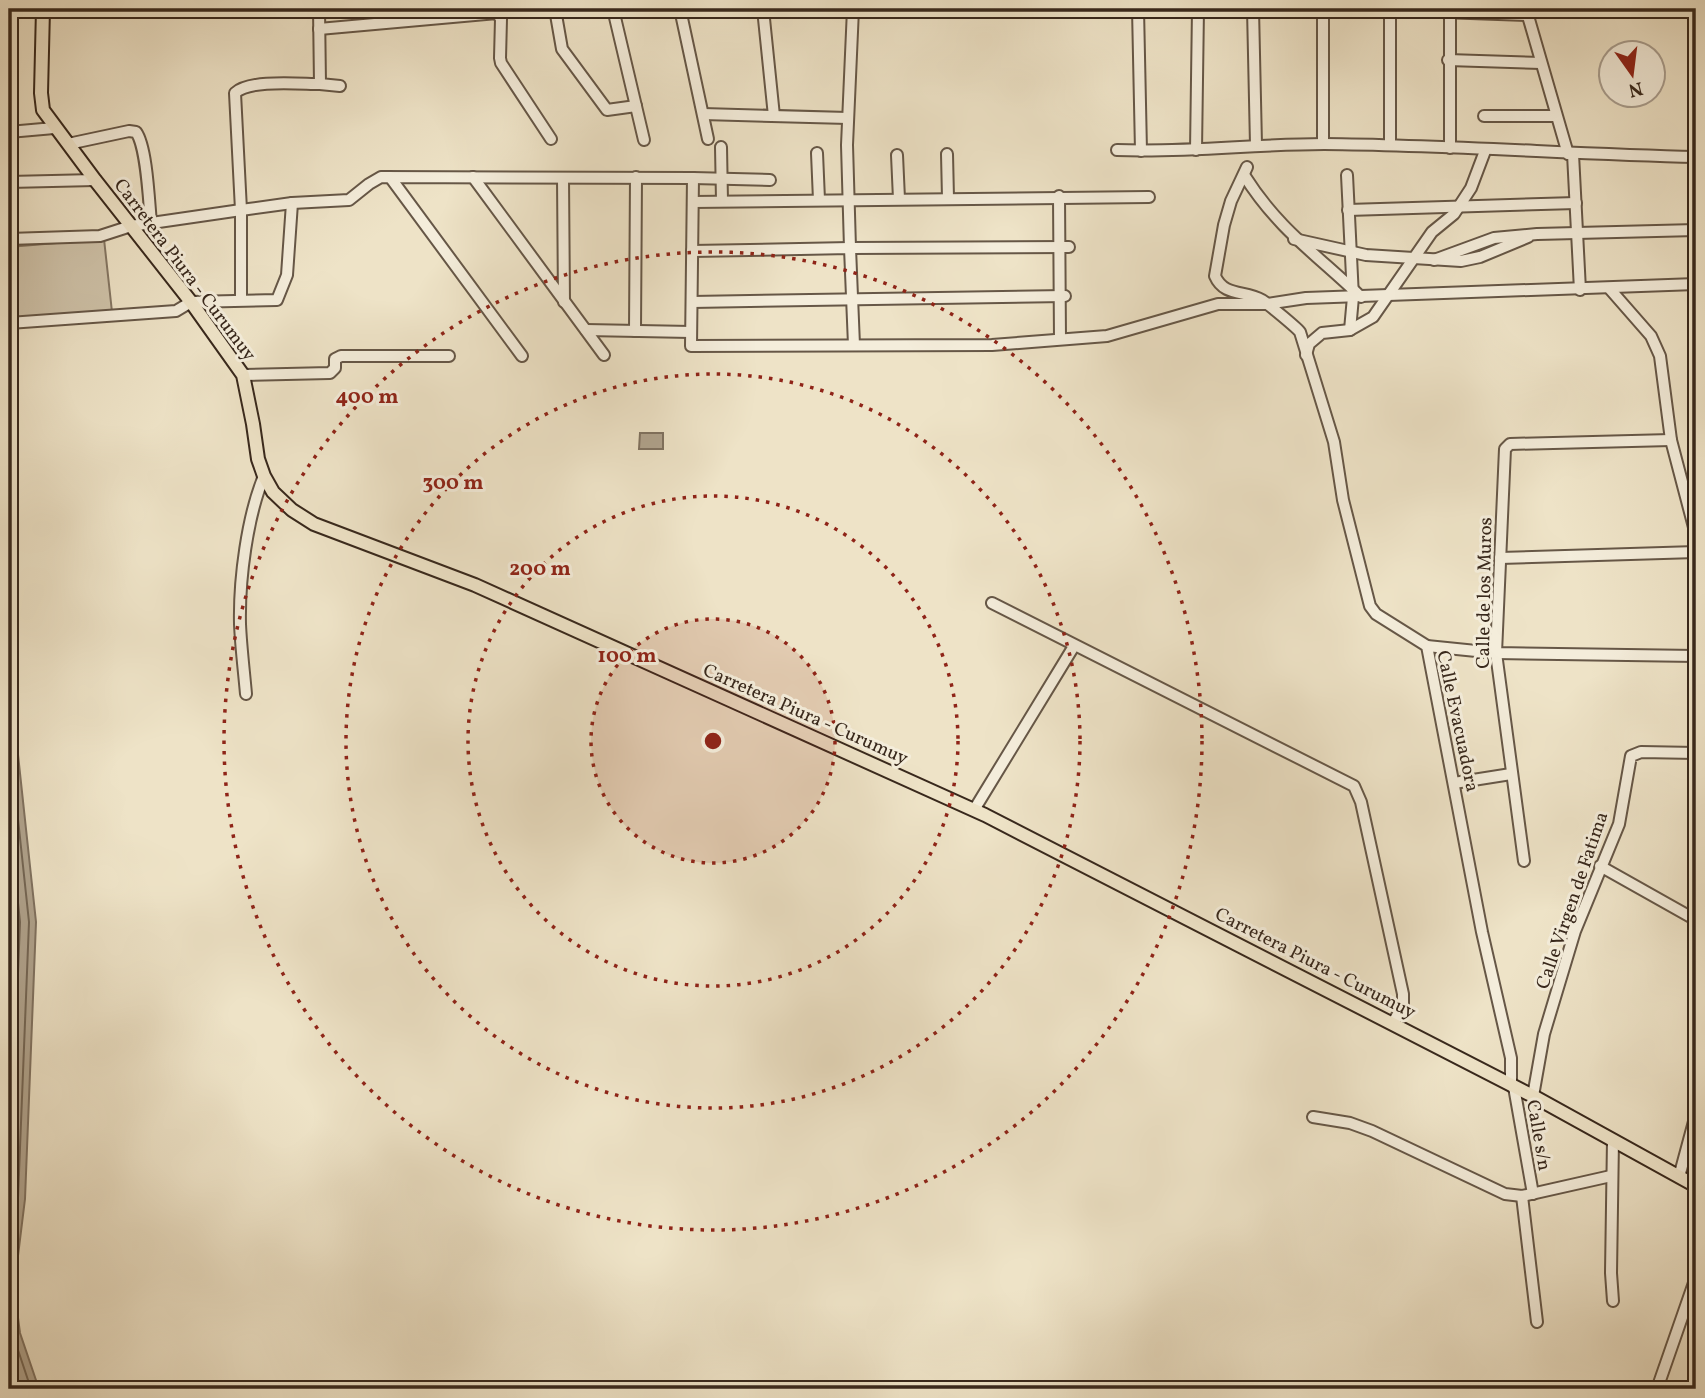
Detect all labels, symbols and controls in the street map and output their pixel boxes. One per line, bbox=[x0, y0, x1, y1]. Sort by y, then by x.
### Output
north arrow bbox=[1596, 38, 1666, 108]
text: N bbox=[1626, 74, 1645, 103]
street label: Carretera Piura - Curumuy bbox=[107, 174, 262, 367]
text: 400 m bbox=[336, 383, 398, 412]
text: 300 m bbox=[423, 469, 483, 498]
street label: Calle de los Muros bbox=[1471, 517, 1499, 669]
text: 200 m bbox=[509, 555, 571, 584]
text: 100 m bbox=[597, 642, 657, 671]
street label: Calle Evacuadora bbox=[1429, 648, 1485, 794]
street label: Carretera Piura - Curumuy bbox=[698, 658, 912, 772]
centre of rings bbox=[701, 729, 725, 753]
street label: Calle Virgen de Fatima bbox=[1530, 808, 1615, 993]
street label: Carretera Piura - Curumuy bbox=[1210, 902, 1420, 1026]
street label: Calle s/n bbox=[1519, 1098, 1557, 1173]

